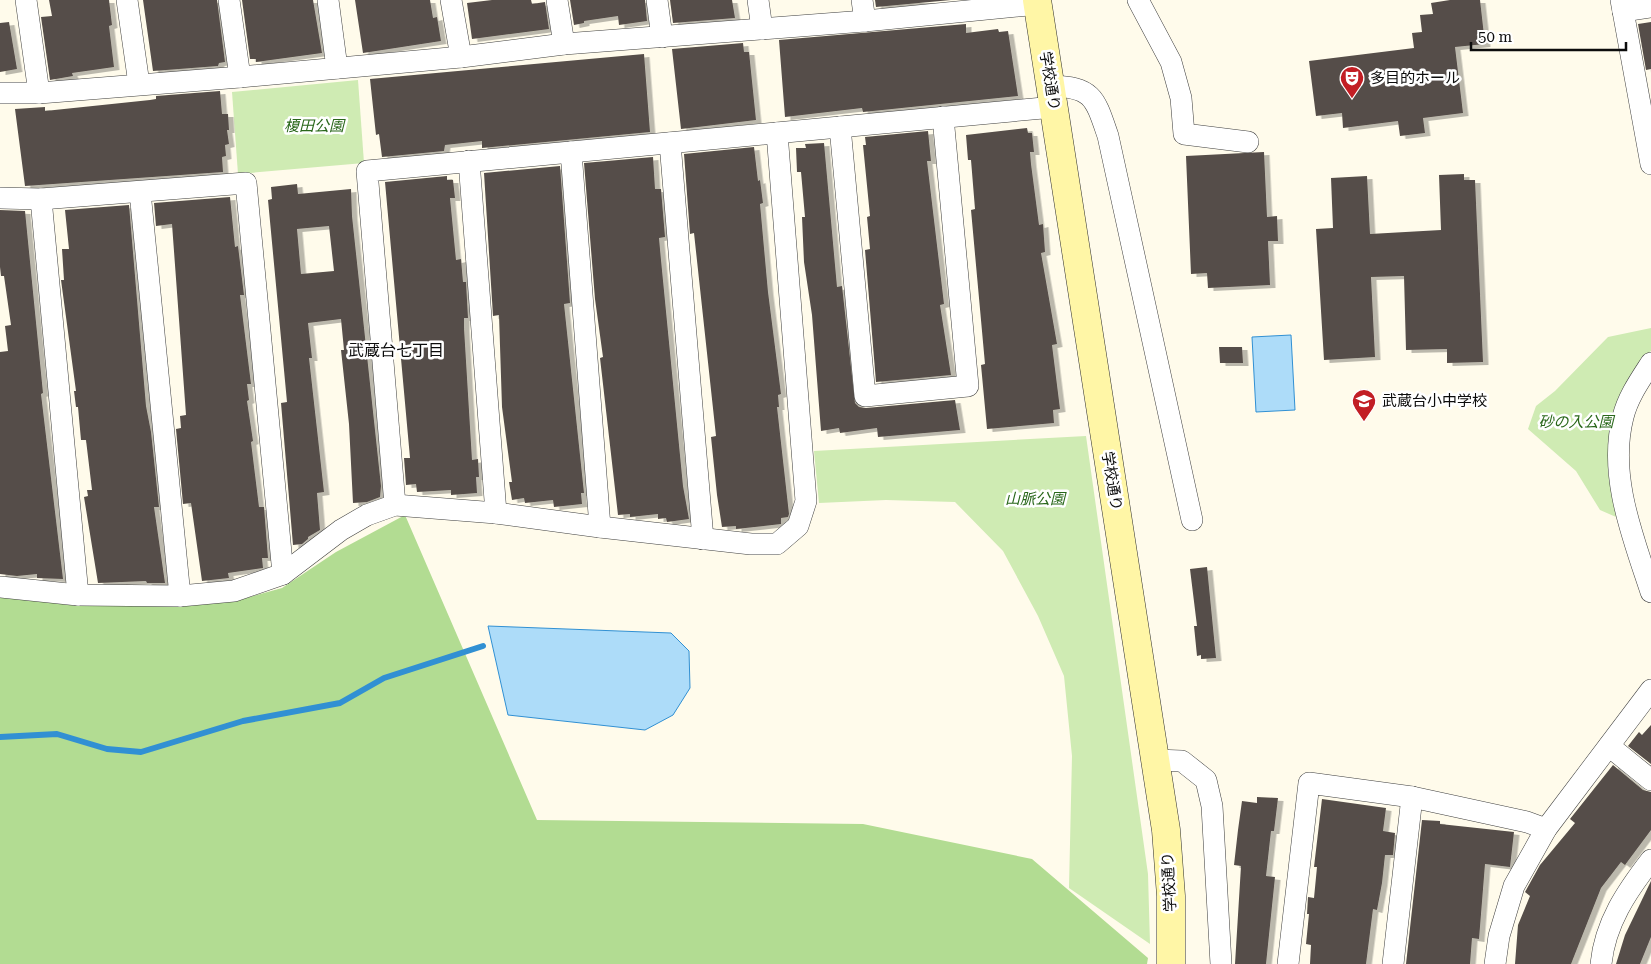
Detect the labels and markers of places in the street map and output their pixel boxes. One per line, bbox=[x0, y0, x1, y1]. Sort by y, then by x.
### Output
theatre icon: 多目的ホール bbox=[1339, 65, 1365, 99]
place label: 多目的ホール bbox=[1370, 69, 1460, 87]
school or university icon: 武蔵台小中学校 bbox=[1351, 388, 1377, 422]
place label: 武蔵台小中学校 bbox=[1382, 392, 1487, 410]

